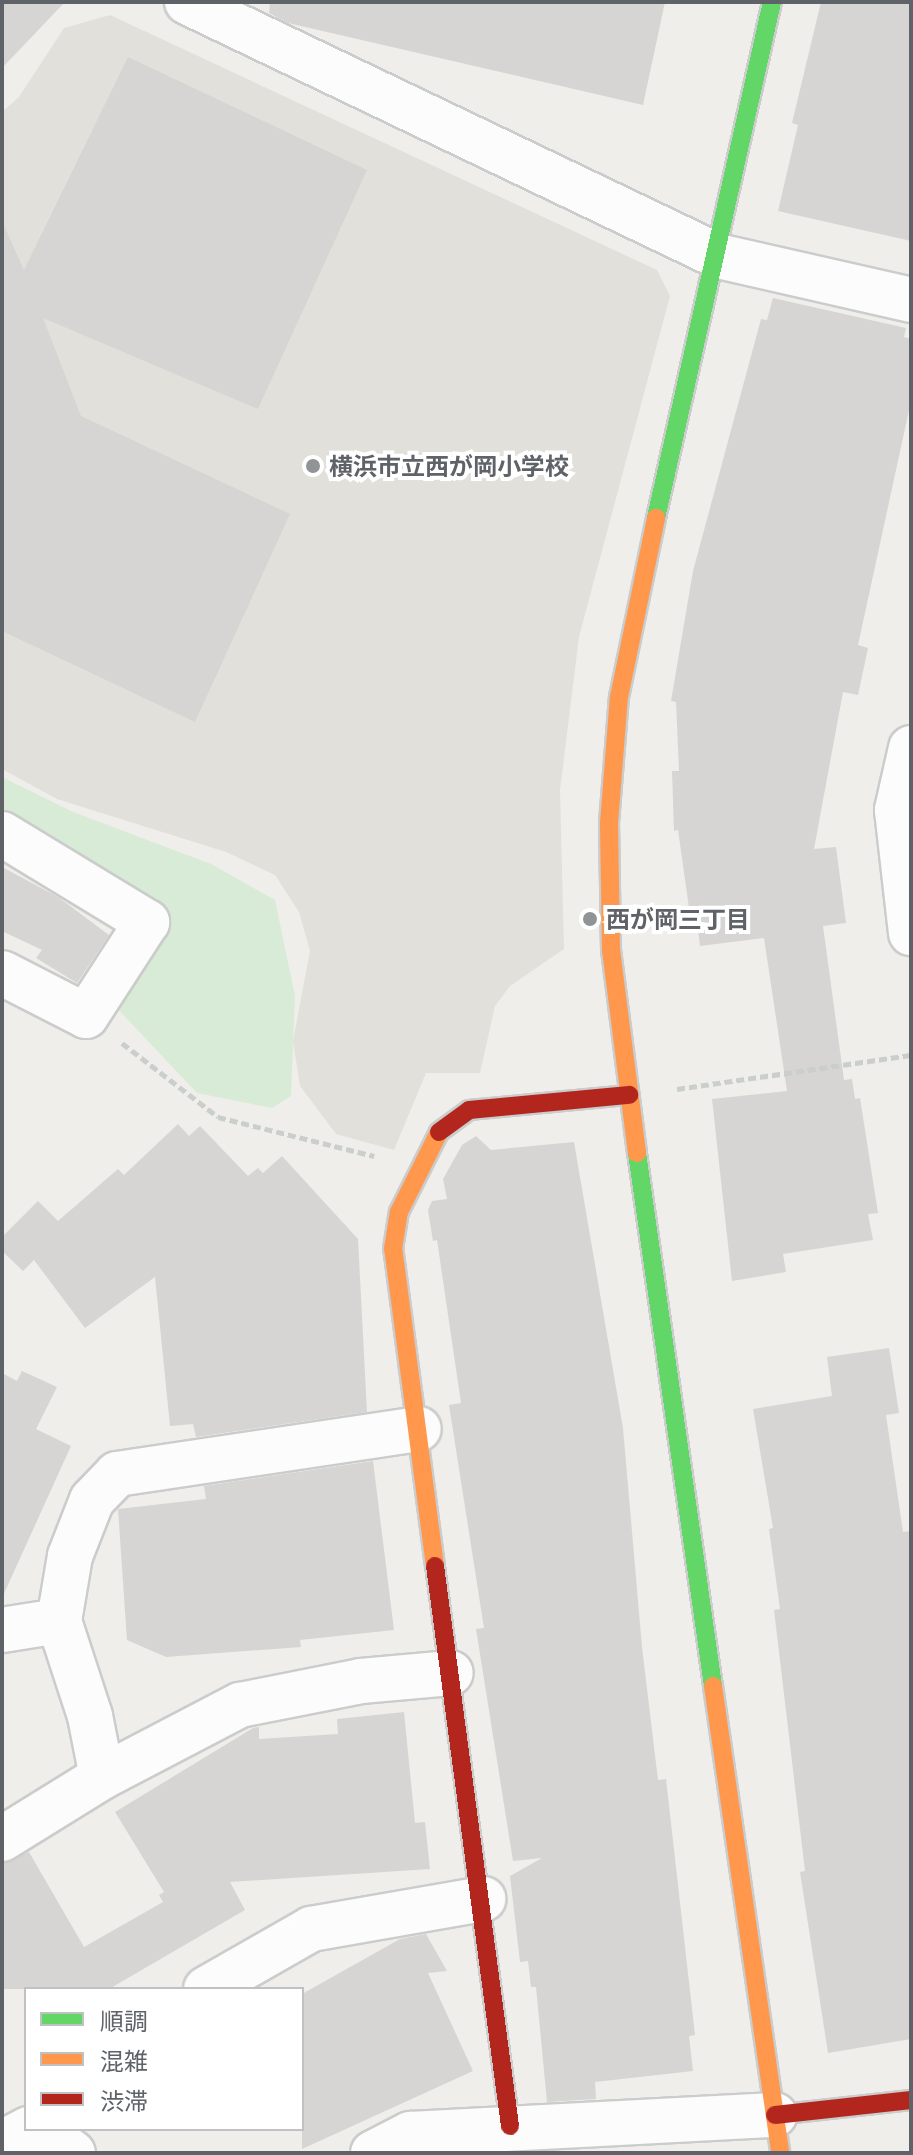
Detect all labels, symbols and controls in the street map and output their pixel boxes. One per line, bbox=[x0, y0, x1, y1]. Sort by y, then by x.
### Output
place label: 横浜市立西が岡小学校 bbox=[329, 452, 569, 480]
marker: 横浜市立西が岡小学校 bbox=[304, 457, 322, 475]
place label: 西が岡三丁目 bbox=[606, 905, 750, 933]
marker: 西が岡三丁目 bbox=[581, 910, 599, 928]
legend bbox=[24, 1987, 304, 2131]
text: 順調 bbox=[100, 2006, 148, 2035]
text: 混雑 bbox=[100, 2046, 148, 2075]
text: 渋滞 bbox=[100, 2086, 148, 2115]

